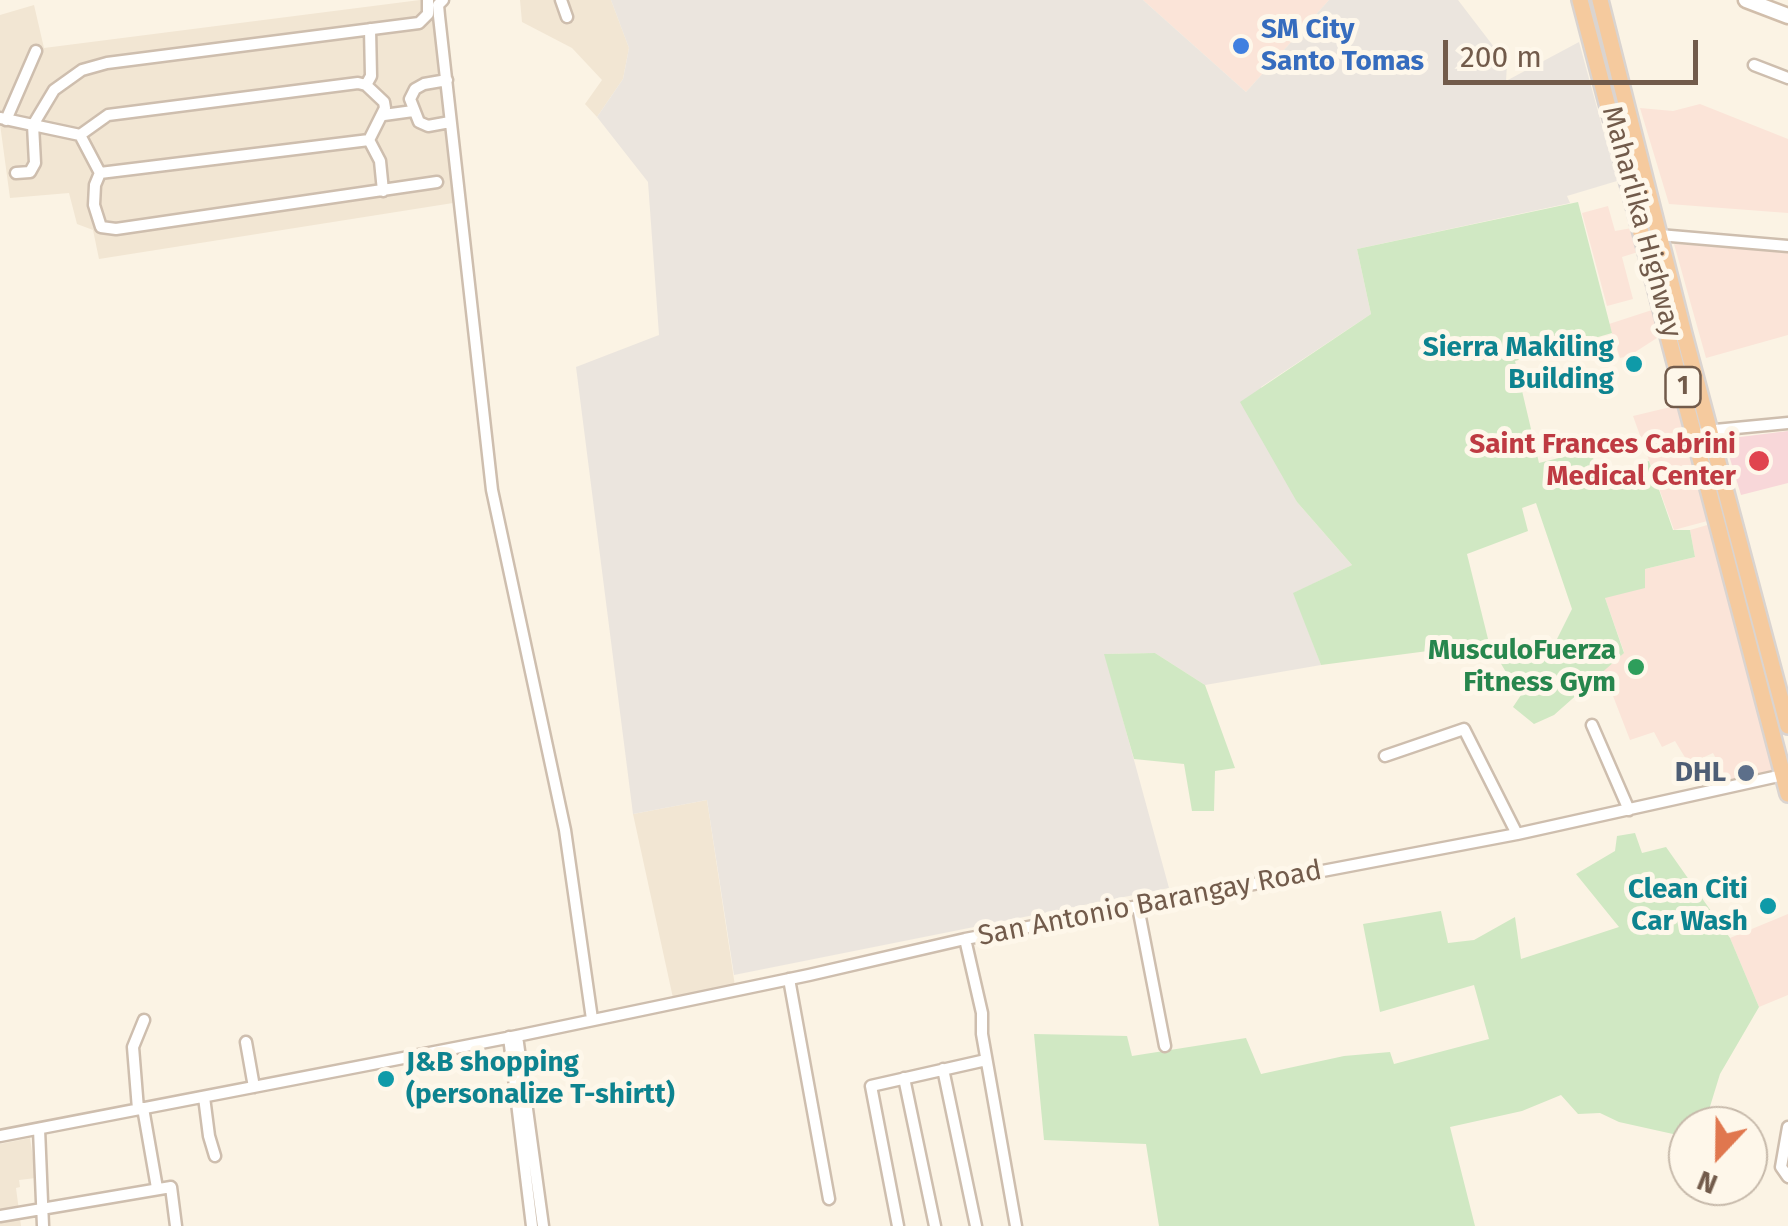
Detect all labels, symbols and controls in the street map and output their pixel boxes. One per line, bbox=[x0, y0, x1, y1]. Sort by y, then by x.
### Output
place label: SM City Santo Tomas bbox=[1261, 13, 1424, 79]
scale bar bbox=[1448, 20, 1703, 82]
marker: SM City Santo Tomas bbox=[1230, 35, 1252, 57]
text: 200 m bbox=[1460, 39, 1542, 75]
street label: Maharlika Highway bbox=[1594, 103, 1688, 341]
place label: Sierra Makiling Building bbox=[1423, 331, 1614, 397]
marker: Sierra Makiling Building bbox=[1623, 353, 1645, 375]
road number: 1 bbox=[1666, 367, 1700, 407]
place label: Saint Frances Cabrini Medical Center bbox=[1469, 428, 1736, 494]
marker: Saint Frances Cabrini Medical Center bbox=[1746, 448, 1772, 474]
place label: MusculoFuerza Fitness Gym bbox=[1428, 634, 1616, 700]
marker: MusculoFuerza Fitness Gym bbox=[1625, 656, 1647, 678]
place label: DHL bbox=[1675, 756, 1726, 790]
marker: DHL bbox=[1735, 762, 1757, 784]
street label: San Antonio Barangay Road bbox=[975, 854, 1325, 954]
place label: Clean Citi Car Wash bbox=[1628, 873, 1748, 939]
marker: Clean Citi Car Wash bbox=[1757, 895, 1779, 917]
place label: J&B shopping (personalize T-shirtt) bbox=[406, 1046, 675, 1112]
marker: J&B shopping (personalize T-shirtt) bbox=[375, 1068, 397, 1090]
north arrow bbox=[1668, 1106, 1768, 1206]
text: N bbox=[1693, 1164, 1722, 1201]

